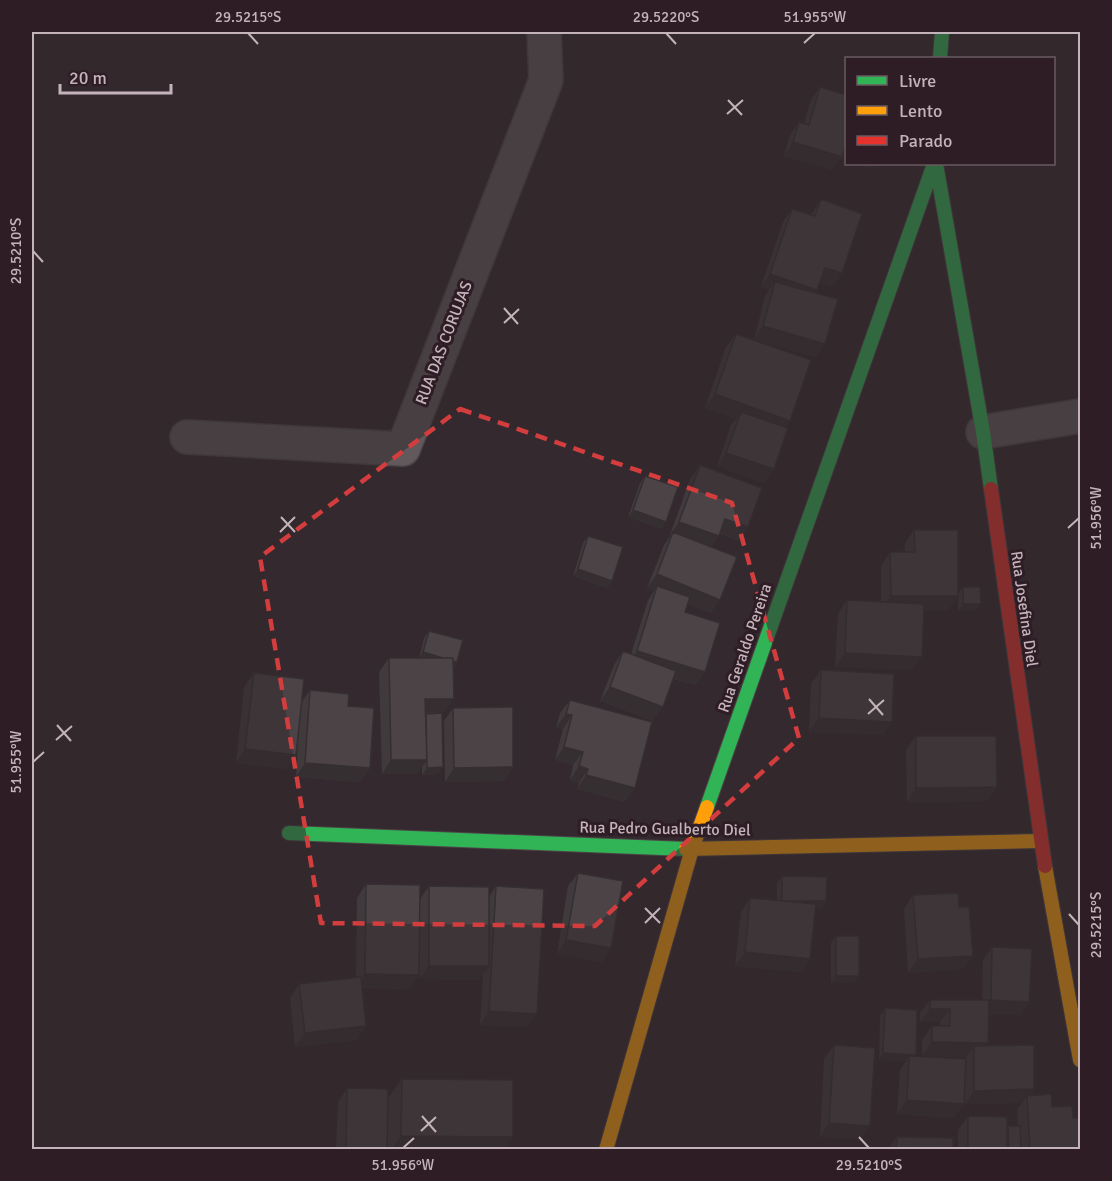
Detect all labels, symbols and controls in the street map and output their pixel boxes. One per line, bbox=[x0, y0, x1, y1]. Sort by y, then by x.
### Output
text: 29.5215°S bbox=[215, 8, 281, 26]
text: 29.5220°S bbox=[633, 8, 699, 26]
text: 51.955°W bbox=[784, 8, 847, 26]
scale bar bbox=[60, 57, 171, 95]
legend bbox=[845, 57, 1055, 165]
text: 20 m bbox=[69, 67, 107, 89]
text: Livre bbox=[899, 70, 936, 92]
text: Lento bbox=[899, 100, 942, 122]
text: Parado bbox=[899, 130, 952, 152]
text: 29.5210°S bbox=[7, 218, 25, 284]
street label: RUA DAS CORUJAS bbox=[411, 278, 477, 408]
text: 51.956°W bbox=[1087, 486, 1105, 549]
street label: Rua Josefina Diel bbox=[1006, 550, 1042, 669]
street label: Rua Geraldo Pereira bbox=[714, 581, 776, 715]
text: 51.955°W bbox=[7, 730, 25, 793]
street label: Rua Pedro Gualberto Diel bbox=[579, 818, 751, 840]
text: 29.5215°S bbox=[1087, 892, 1105, 958]
text: 51.956°W bbox=[372, 1156, 435, 1174]
text: 29.5210°S bbox=[836, 1156, 902, 1174]

